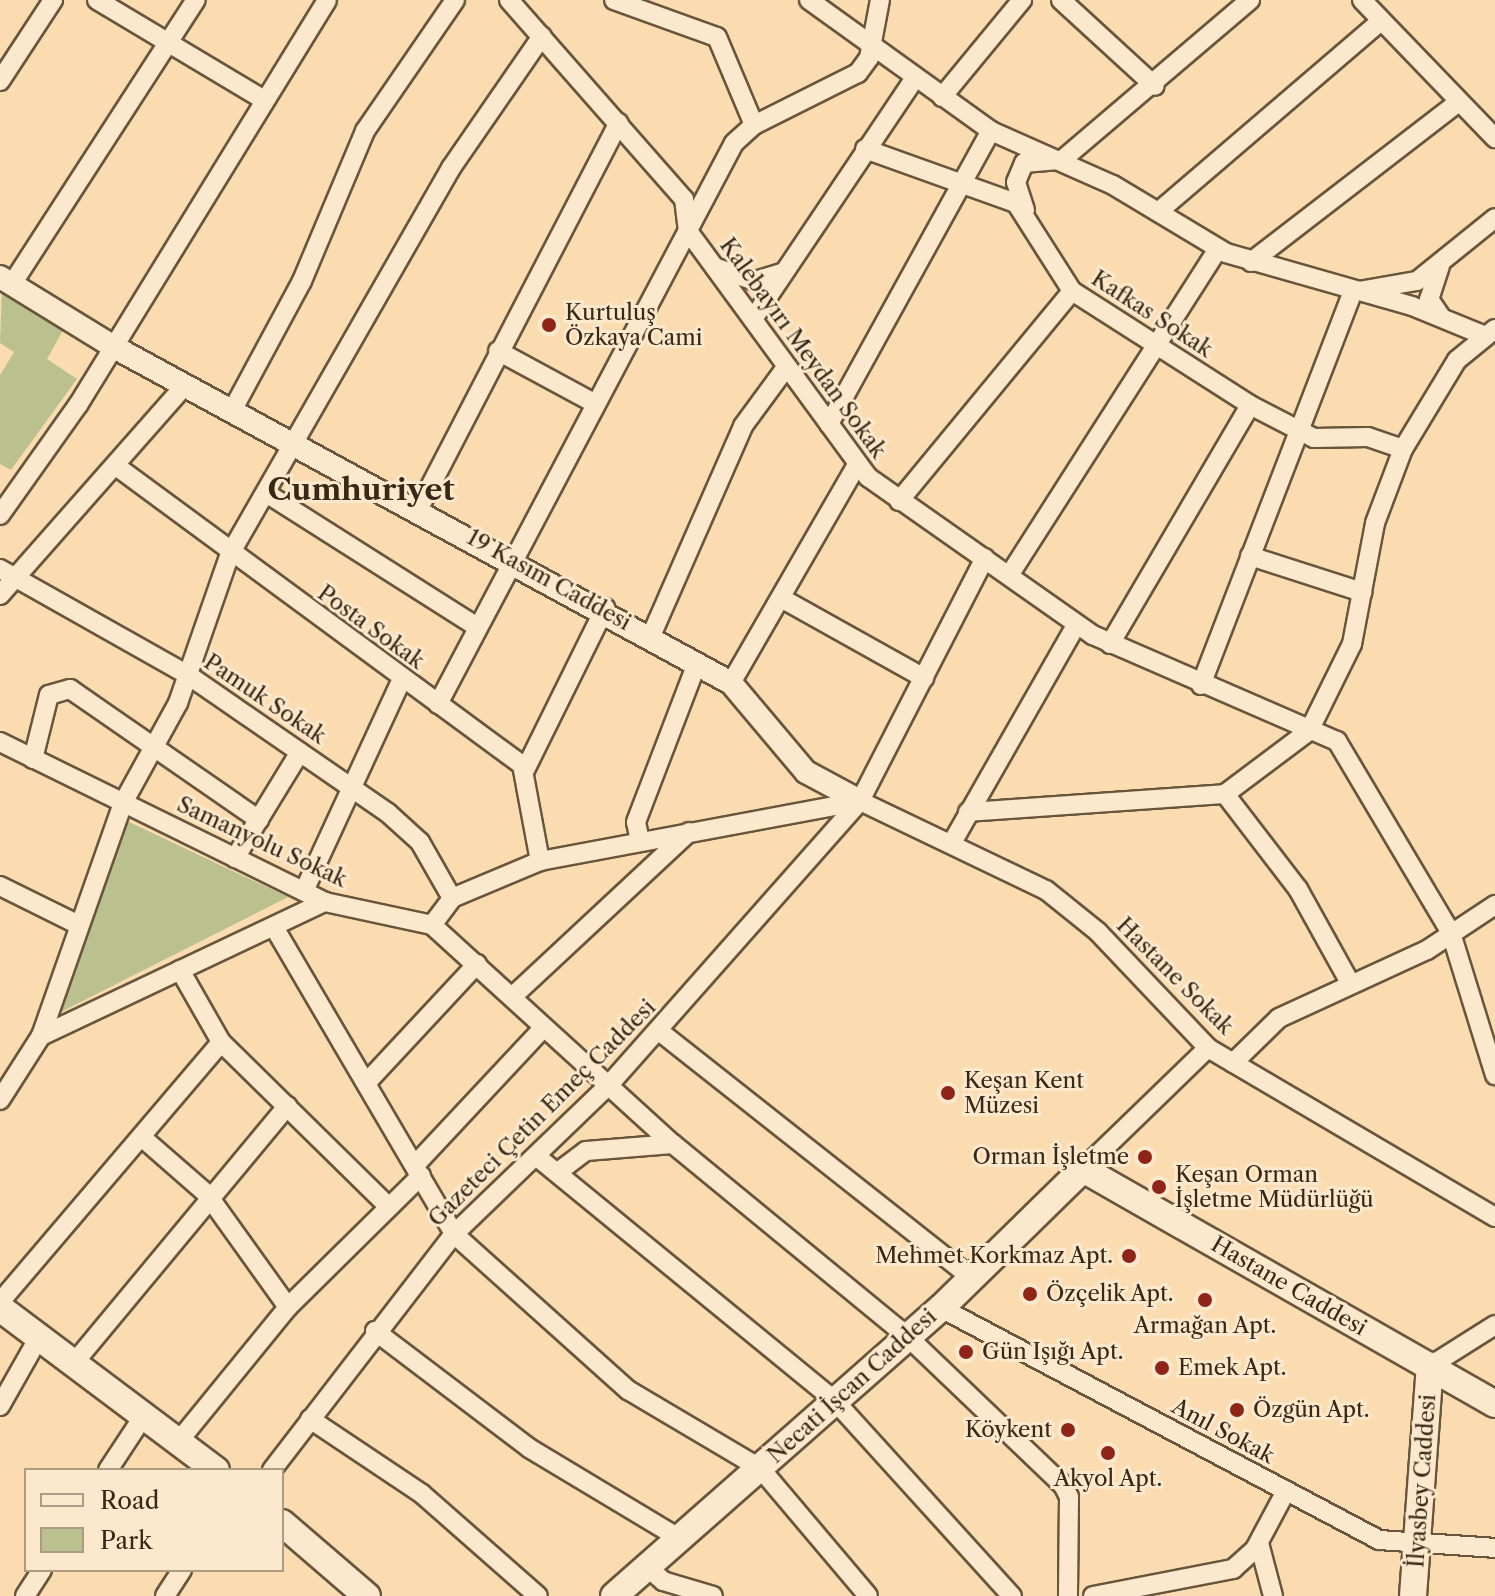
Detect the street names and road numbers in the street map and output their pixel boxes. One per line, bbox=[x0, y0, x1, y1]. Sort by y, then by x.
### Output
street label: Kalebayırı Meydan Sokak bbox=[714, 233, 892, 463]
street label: Kafkas Sokak bbox=[1087, 265, 1217, 363]
street label: 19 Kasım Caddesi bbox=[462, 524, 636, 636]
street label: Posta Sokak bbox=[313, 579, 429, 675]
street label: Pamuk Sokak bbox=[199, 648, 331, 750]
street label: Samanyolu Sokak bbox=[173, 791, 351, 893]
street label: Hastane Sokak bbox=[1111, 912, 1239, 1040]
street label: Gazeteci Çetin Emeç Caddesi bbox=[423, 994, 661, 1232]
street label: Hastane Caddesi bbox=[1207, 1231, 1371, 1341]
street label: Necati İşcan Caddesi bbox=[762, 1303, 942, 1469]
street label: Anıl Sokak bbox=[1167, 1393, 1279, 1469]
street label: İlyasbey Caddesi bbox=[1403, 1393, 1441, 1569]

